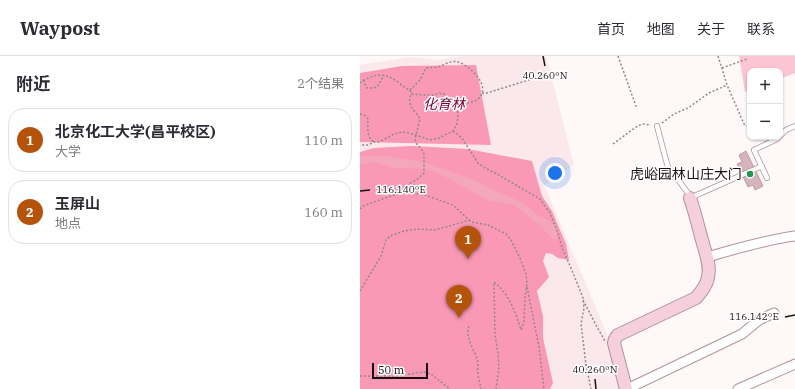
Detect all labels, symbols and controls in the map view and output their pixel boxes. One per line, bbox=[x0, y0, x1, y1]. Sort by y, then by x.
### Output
text: Waypost bbox=[20, 16, 100, 40]
text: 首页 bbox=[597, 20, 625, 38]
text: 地图 bbox=[647, 20, 675, 38]
text: 关于 bbox=[697, 20, 725, 38]
text: 联系 bbox=[747, 20, 775, 38]
map controls bbox=[747, 68, 783, 140]
button: + bbox=[747, 68, 783, 104]
text: 40.260°N bbox=[522, 69, 568, 82]
text: 附近 bbox=[16, 73, 50, 95]
text: 2个结果 bbox=[297, 75, 344, 92]
park label: 化育林 bbox=[423, 95, 467, 113]
button: − bbox=[747, 104, 783, 140]
text: 北京化工大学(昌平校区) bbox=[55, 122, 216, 141]
text: 1 bbox=[26, 132, 34, 149]
text: 110 m bbox=[304, 132, 343, 149]
text: 大学 bbox=[55, 143, 81, 160]
your location bbox=[545, 163, 565, 183]
place label: 虎峪园林山庄大门 bbox=[630, 165, 742, 183]
marker: 虎峪园林山庄大门 bbox=[745, 169, 755, 179]
text: 116.140°E bbox=[376, 183, 426, 196]
text: 玉屏山 bbox=[55, 194, 100, 213]
text: 2 bbox=[26, 204, 34, 221]
text: 160 m bbox=[304, 204, 343, 221]
text: 地点 bbox=[55, 215, 81, 232]
pin: 1 bbox=[455, 226, 481, 259]
pin: 2 bbox=[446, 285, 472, 318]
text: 116.142°E bbox=[729, 310, 779, 323]
scale bar bbox=[372, 361, 428, 380]
text: 50 m bbox=[378, 363, 404, 377]
text: 40.260°N bbox=[572, 363, 618, 376]

